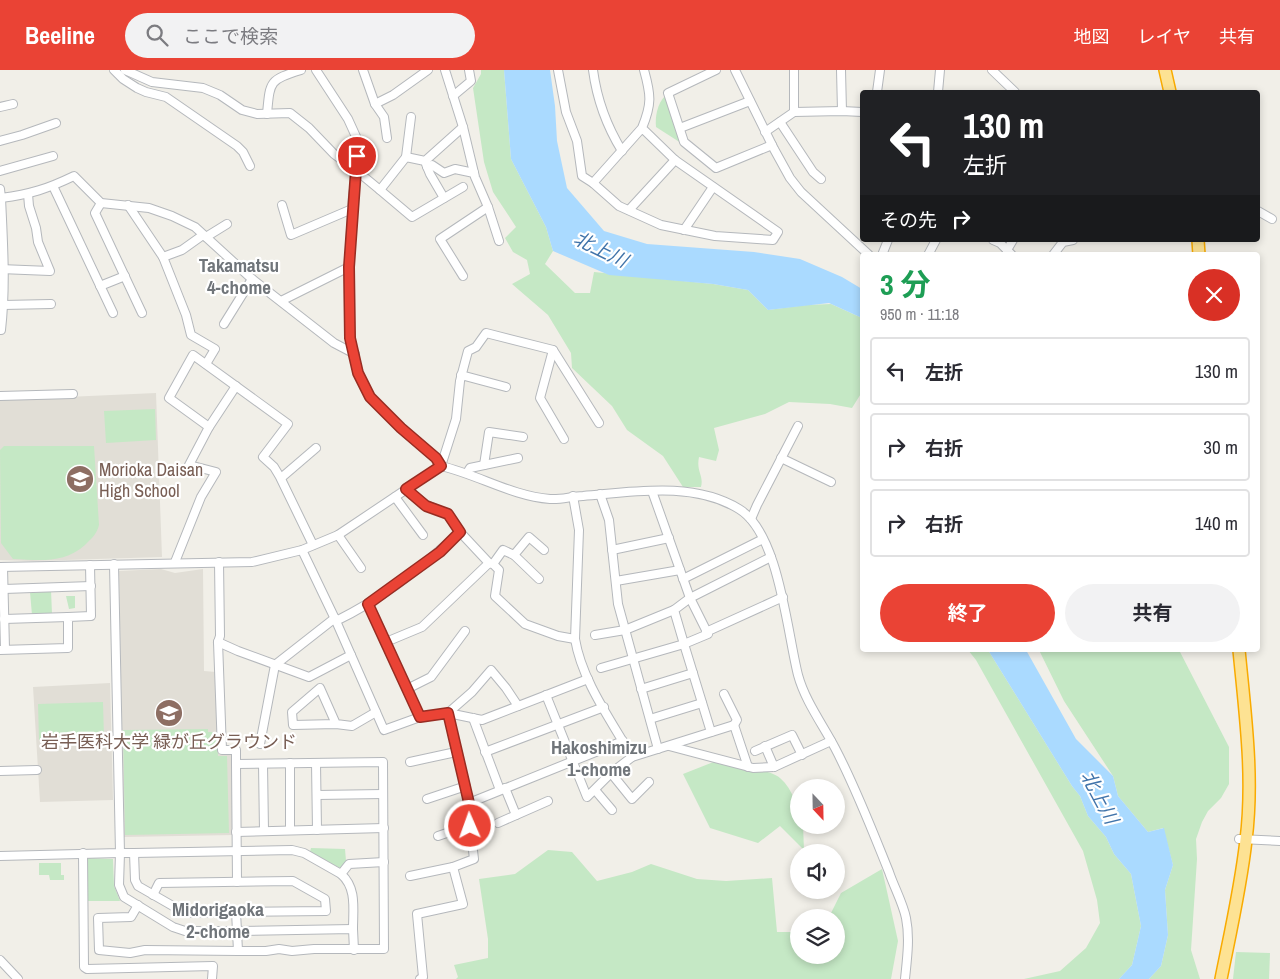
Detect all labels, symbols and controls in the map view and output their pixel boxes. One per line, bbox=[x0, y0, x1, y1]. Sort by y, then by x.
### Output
search box bbox=[125, 13, 475, 58]
text: Beeline bbox=[25, 19, 95, 51]
icon: search bbox=[143, 21, 171, 49]
text: ここで検索 bbox=[183, 23, 278, 49]
text: 地図 bbox=[1074, 24, 1110, 49]
text: レイヤ bbox=[1138, 24, 1191, 49]
text: 共有 bbox=[1219, 24, 1255, 49]
text: 130 m bbox=[963, 102, 1044, 149]
icon: left bbox=[880, 110, 945, 175]
pin bbox=[336, 135, 378, 177]
icon: arrive bbox=[343, 142, 371, 170]
text: 左折 bbox=[963, 150, 1007, 180]
icon: right bbox=[947, 205, 975, 233]
text: その先 bbox=[880, 207, 937, 233]
water label: 北上川 bbox=[570, 225, 634, 274]
district label: Takamatsu 4-chome bbox=[199, 252, 279, 300]
text: 3 分 bbox=[880, 264, 931, 304]
button: close bbox=[1188, 269, 1240, 321]
text: 950 m · 11:18 bbox=[880, 303, 959, 325]
icon: left bbox=[882, 357, 910, 385]
text: 130 m bbox=[1195, 358, 1238, 384]
text: 左折 bbox=[925, 359, 963, 385]
icon: right bbox=[882, 433, 910, 461]
text: 30 m bbox=[1203, 434, 1238, 460]
text: 右折 bbox=[925, 435, 963, 461]
place label: Morioka Daisan High School bbox=[99, 457, 203, 503]
school or university icon: Morioka Daisan High School bbox=[65, 464, 95, 494]
icon: right bbox=[882, 509, 910, 537]
text: 140 m bbox=[1195, 510, 1238, 536]
text: 右折 bbox=[925, 511, 963, 537]
button: 終了 bbox=[880, 584, 1055, 642]
button: 共有 bbox=[1065, 584, 1240, 642]
school or university icon: 岩手医科大学 緑が丘グラウンド bbox=[154, 698, 184, 728]
place label: 岩手医科大学 緑が丘グラウンド bbox=[41, 729, 297, 754]
district label: Hakoshimizu 1-chome bbox=[551, 734, 647, 782]
water label: 北上川 bbox=[1075, 766, 1126, 830]
north arrow bbox=[790, 779, 845, 834]
map controls bbox=[790, 779, 845, 964]
position arrow bbox=[443, 799, 495, 851]
button: sound bbox=[790, 844, 845, 899]
district label: Midorigaoka 2-chome bbox=[172, 896, 264, 944]
button: layers bbox=[790, 909, 845, 964]

